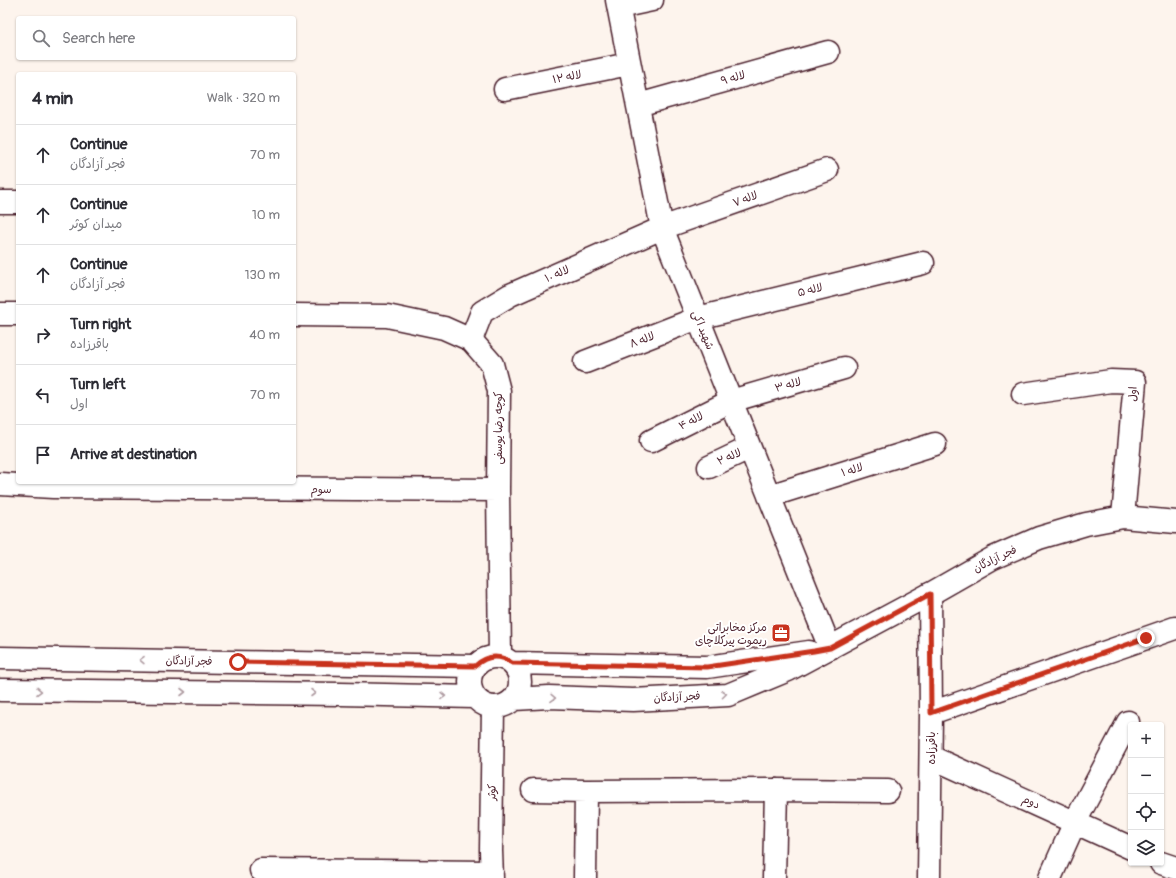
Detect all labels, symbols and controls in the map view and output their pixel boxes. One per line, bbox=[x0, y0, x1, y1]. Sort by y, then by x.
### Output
search box bbox=[16, 16, 296, 60]
icon: search bbox=[30, 27, 52, 49]
text: Search here bbox=[62, 29, 135, 48]
street label: لاله ۱۲ bbox=[551, 68, 583, 86]
street label: لاله ۹ bbox=[719, 68, 747, 88]
text: 4 min bbox=[32, 88, 73, 109]
text: Walk · 320 m bbox=[207, 90, 280, 106]
text: Continue bbox=[70, 135, 128, 154]
icon: ahead bbox=[32, 144, 54, 166]
text: 70 m bbox=[250, 147, 280, 163]
text: فجر آزادگان bbox=[70, 156, 125, 172]
street label: لاله ۷ bbox=[731, 189, 759, 209]
text: Continue bbox=[70, 195, 128, 214]
icon: ahead bbox=[32, 204, 54, 226]
text: 10 m bbox=[252, 207, 280, 223]
text: میدان کوثر bbox=[70, 216, 122, 232]
text: Continue bbox=[70, 255, 128, 274]
street label: لاله ۱۰ bbox=[543, 263, 571, 285]
icon: ahead bbox=[32, 264, 54, 286]
text: 130 m bbox=[244, 267, 280, 283]
text: فجر آزادگان bbox=[70, 276, 125, 292]
street label: لاله ۵ bbox=[796, 281, 824, 299]
street label: شهید اکی bbox=[688, 308, 717, 352]
text: Turn right bbox=[70, 315, 131, 334]
icon: right bbox=[32, 324, 54, 346]
text: 40 m bbox=[249, 327, 280, 343]
street label: لاله ۸ bbox=[628, 329, 656, 351]
text: باقرزاده bbox=[70, 336, 109, 352]
text: Turn left bbox=[70, 375, 126, 394]
street label: لاله ۳ bbox=[773, 375, 803, 395]
icon: left bbox=[32, 384, 54, 406]
street label: اول bbox=[1126, 386, 1140, 402]
text: 70 m bbox=[250, 387, 280, 403]
street label: کوچه رضا یوسفی bbox=[492, 391, 506, 464]
text: اول bbox=[70, 396, 88, 412]
street label: لاله ۴ bbox=[676, 409, 706, 433]
icon: arrive bbox=[32, 444, 54, 466]
text: Arrive at destination bbox=[70, 445, 197, 464]
street label: لاله ۲ bbox=[715, 446, 743, 468]
street label: لاله ۱ bbox=[840, 461, 864, 479]
street label: سوم bbox=[311, 483, 331, 498]
street label: فجر آزادگان bbox=[971, 543, 1019, 575]
place label: مرکز مخابراتی ریموت پیرکلاچای bbox=[695, 621, 767, 648]
office icon: مرکز مخابراتی ریموت پیرکلاچای bbox=[770, 622, 792, 644]
route end bbox=[1137, 629, 1155, 647]
route start bbox=[229, 653, 247, 671]
street label: فجر آزادگان bbox=[165, 654, 213, 668]
one-way arrow bbox=[139, 656, 145, 664]
one-way arrow bbox=[36, 687, 42, 695]
one-way arrow bbox=[180, 688, 186, 696]
one-way arrow bbox=[310, 689, 316, 697]
street label: فجر آزادگان bbox=[653, 689, 701, 705]
one-way arrow bbox=[721, 690, 727, 699]
one-way arrow bbox=[440, 692, 446, 700]
one-way arrow bbox=[550, 694, 556, 702]
map controls bbox=[1128, 722, 1164, 866]
button: + bbox=[1128, 722, 1164, 758]
street label: باقرزاده bbox=[925, 731, 939, 765]
button: − bbox=[1128, 758, 1164, 794]
street label: کوثر bbox=[485, 783, 500, 802]
street label: دوم bbox=[1019, 792, 1042, 813]
button: locate bbox=[1128, 794, 1164, 830]
button: layers bbox=[1128, 830, 1164, 866]

